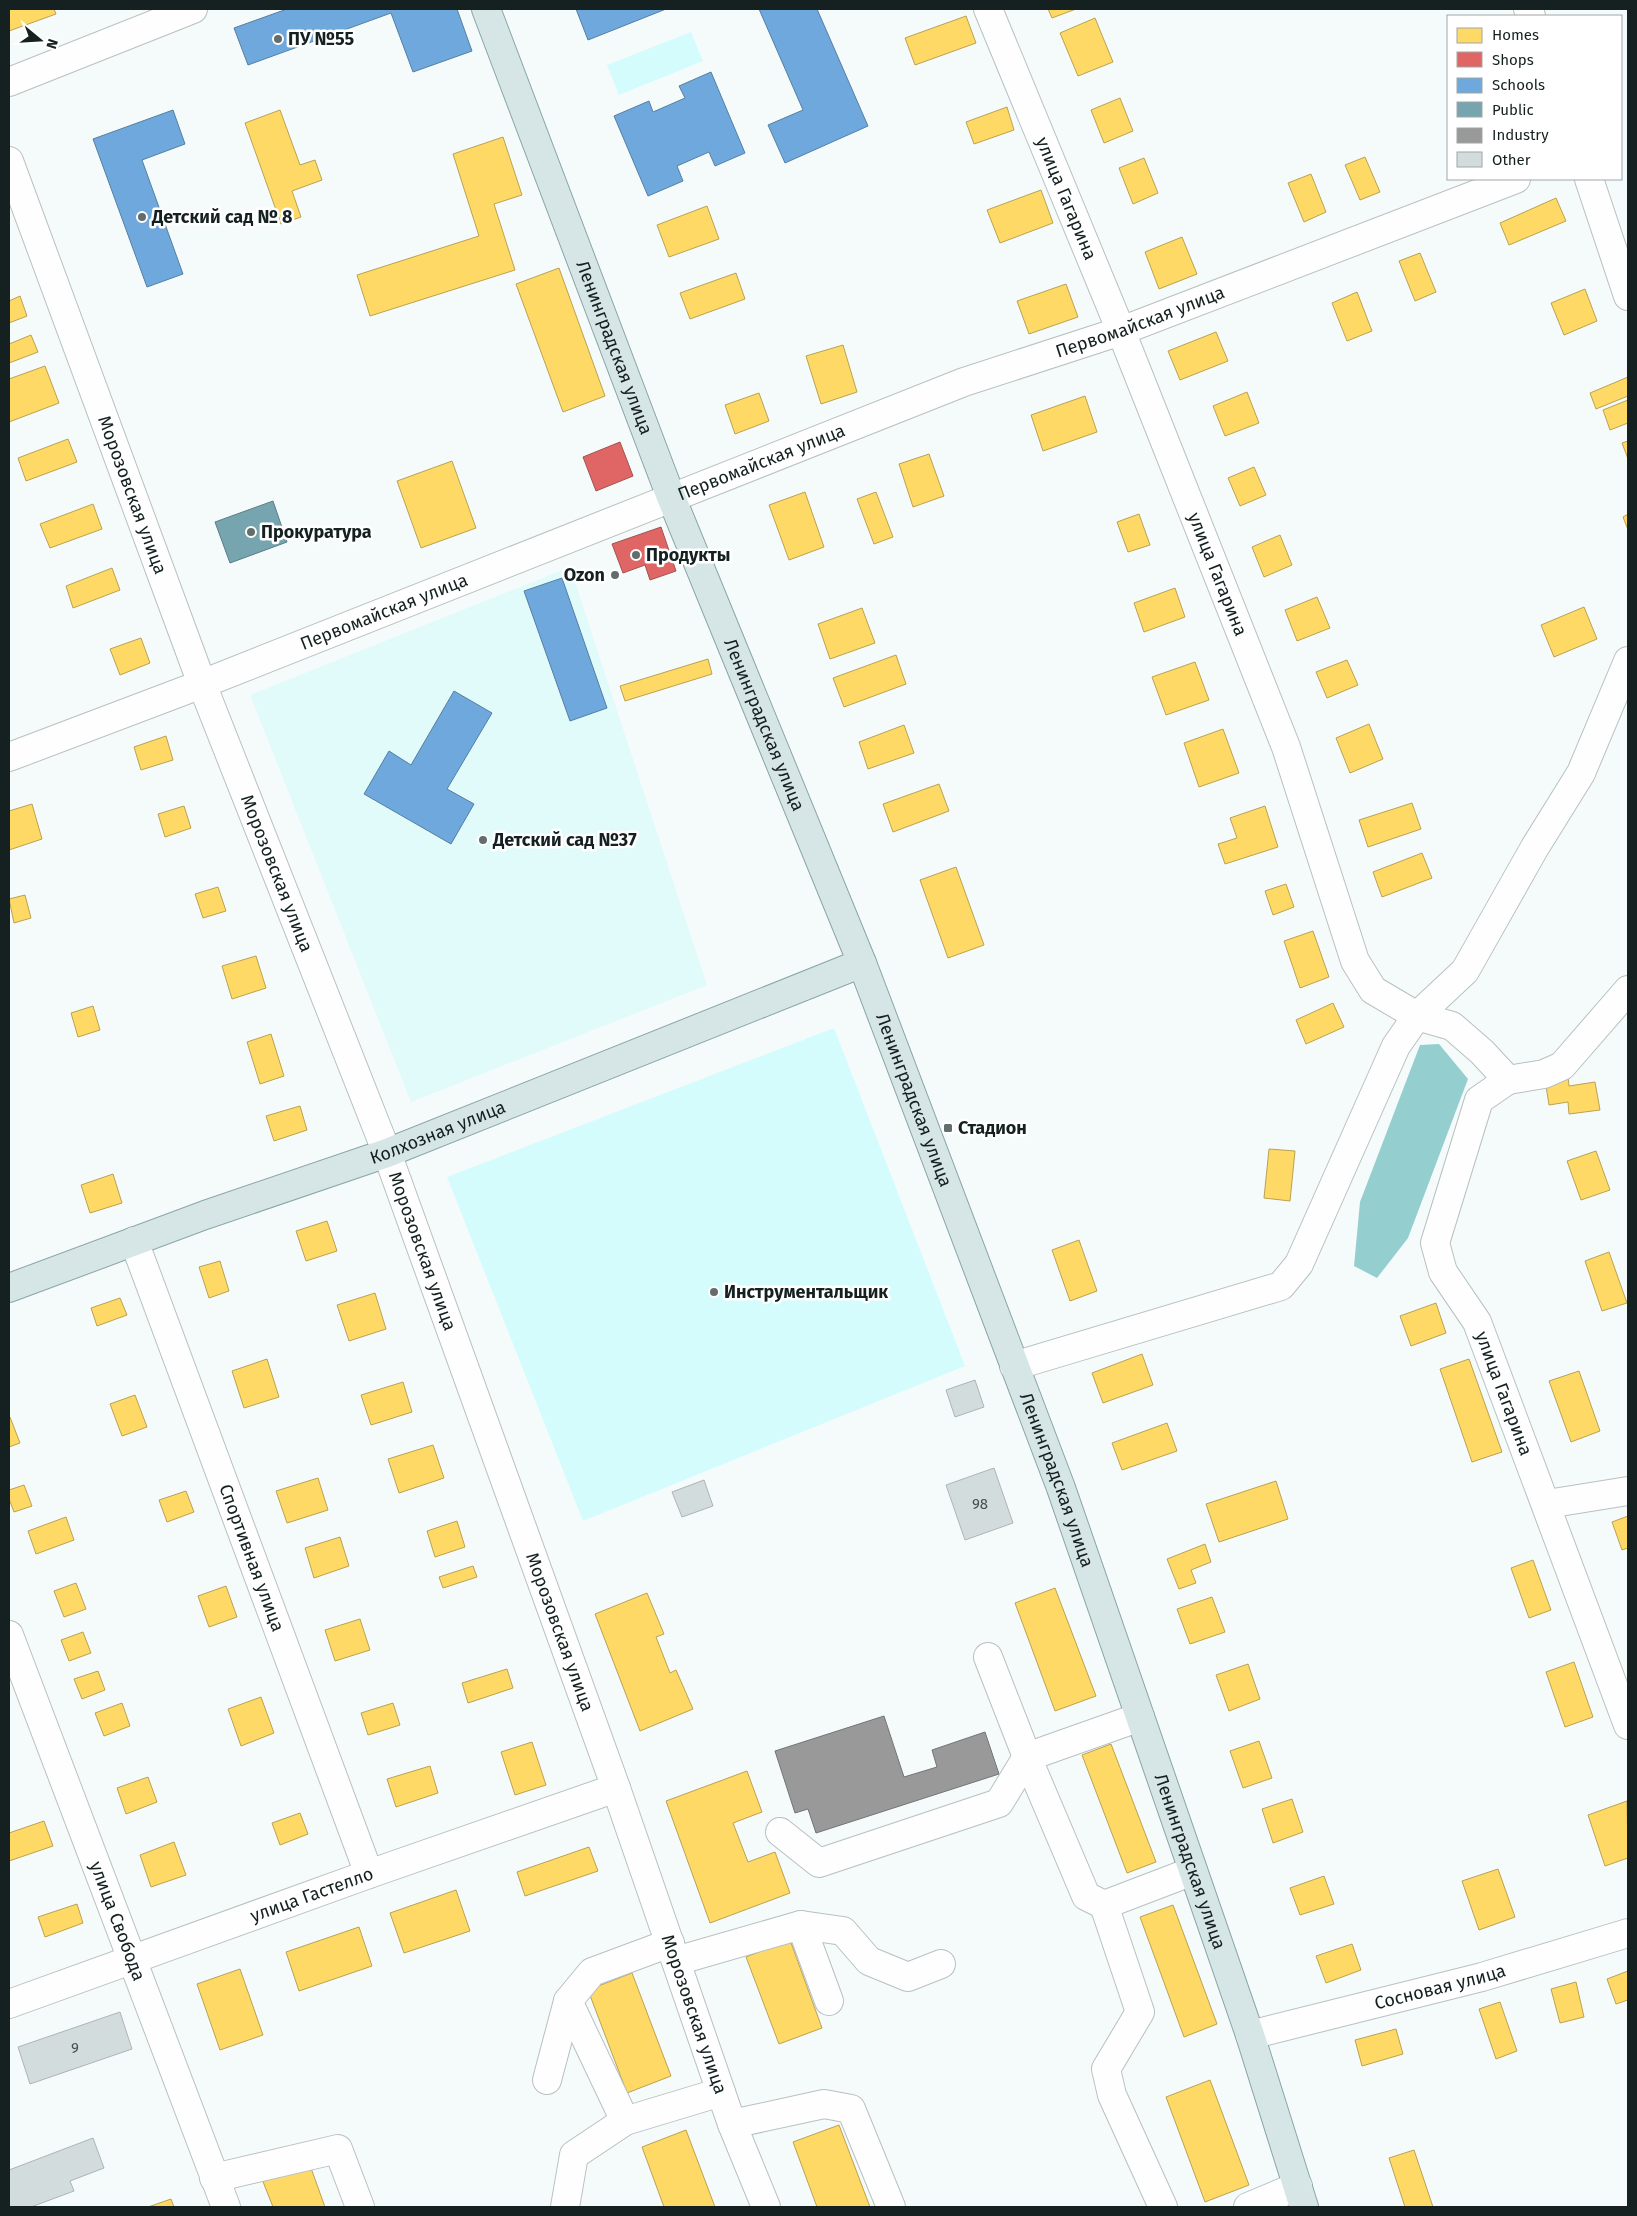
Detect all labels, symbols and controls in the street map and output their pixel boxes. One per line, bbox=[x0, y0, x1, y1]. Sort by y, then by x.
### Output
north arrow bbox=[15, 15, 65, 65]
legend bbox=[1447, 15, 1622, 180]
text: Homes bbox=[1492, 26, 1539, 44]
place label: ПУ №55 bbox=[288, 28, 355, 50]
marker: ПУ №55 bbox=[272, 33, 284, 45]
text: N bbox=[42, 37, 61, 51]
text: Shops bbox=[1492, 51, 1534, 69]
text: Schools bbox=[1492, 76, 1545, 94]
text: Public bbox=[1492, 101, 1534, 119]
text: Industry bbox=[1492, 126, 1549, 144]
street label: улица Гагарина bbox=[1031, 134, 1101, 263]
text: Other bbox=[1492, 151, 1531, 169]
place label: Детский сад № 8 bbox=[151, 206, 293, 228]
marker: Детский сад № 8 bbox=[136, 211, 148, 223]
street label: Ленинградская улица bbox=[571, 257, 657, 438]
street label: Первомайская улица bbox=[1053, 281, 1228, 363]
street label: Морозовская улица bbox=[93, 413, 172, 577]
street label: Первомайская улица bbox=[674, 419, 848, 505]
street label: улица Гагарина bbox=[1183, 509, 1252, 639]
place label: Прокуратура bbox=[261, 521, 372, 543]
marker: Прокуратура bbox=[245, 526, 257, 538]
place label: Продукты bbox=[646, 544, 730, 566]
marker: Продукты bbox=[630, 549, 642, 561]
place label: Ozon bbox=[564, 564, 605, 586]
street label: Первомайская улица bbox=[297, 569, 471, 655]
marker: Ozon bbox=[609, 569, 621, 581]
street label: Ленинградская улица bbox=[719, 635, 809, 814]
street label: Морозовская улица bbox=[236, 792, 318, 955]
place label: Детский сад №37 bbox=[492, 829, 637, 851]
marker: Детский сад №37 bbox=[477, 834, 489, 846]
street label: Ленинградская улица bbox=[871, 1010, 957, 1190]
street label: Колхозная улица bbox=[367, 1096, 509, 1169]
place label: Стадион bbox=[958, 1117, 1027, 1139]
marker: Стадион bbox=[942, 1122, 954, 1134]
street label: Морозовская улица bbox=[384, 1169, 461, 1334]
place label: Инструментальщик bbox=[724, 1281, 888, 1303]
marker: Инструментальщик bbox=[708, 1286, 720, 1298]
street label: улица Гагарина bbox=[1470, 1328, 1537, 1459]
street label: Ленинградская улица bbox=[1015, 1390, 1099, 1570]
street label: Спортивная улица bbox=[214, 1481, 289, 1635]
house number: 98 bbox=[972, 1495, 988, 1513]
street label: Морозовская улица bbox=[521, 1550, 599, 1715]
street label: Ленинградская улица bbox=[1150, 1771, 1231, 1952]
street label: улица Свобода bbox=[85, 1858, 150, 1984]
street label: улица Гастелло bbox=[247, 1862, 376, 1927]
street label: Морозовская улица bbox=[656, 1932, 732, 2097]
street label: Сосновая улица bbox=[1372, 1959, 1508, 2014]
house number: 9 bbox=[71, 2039, 79, 2057]

